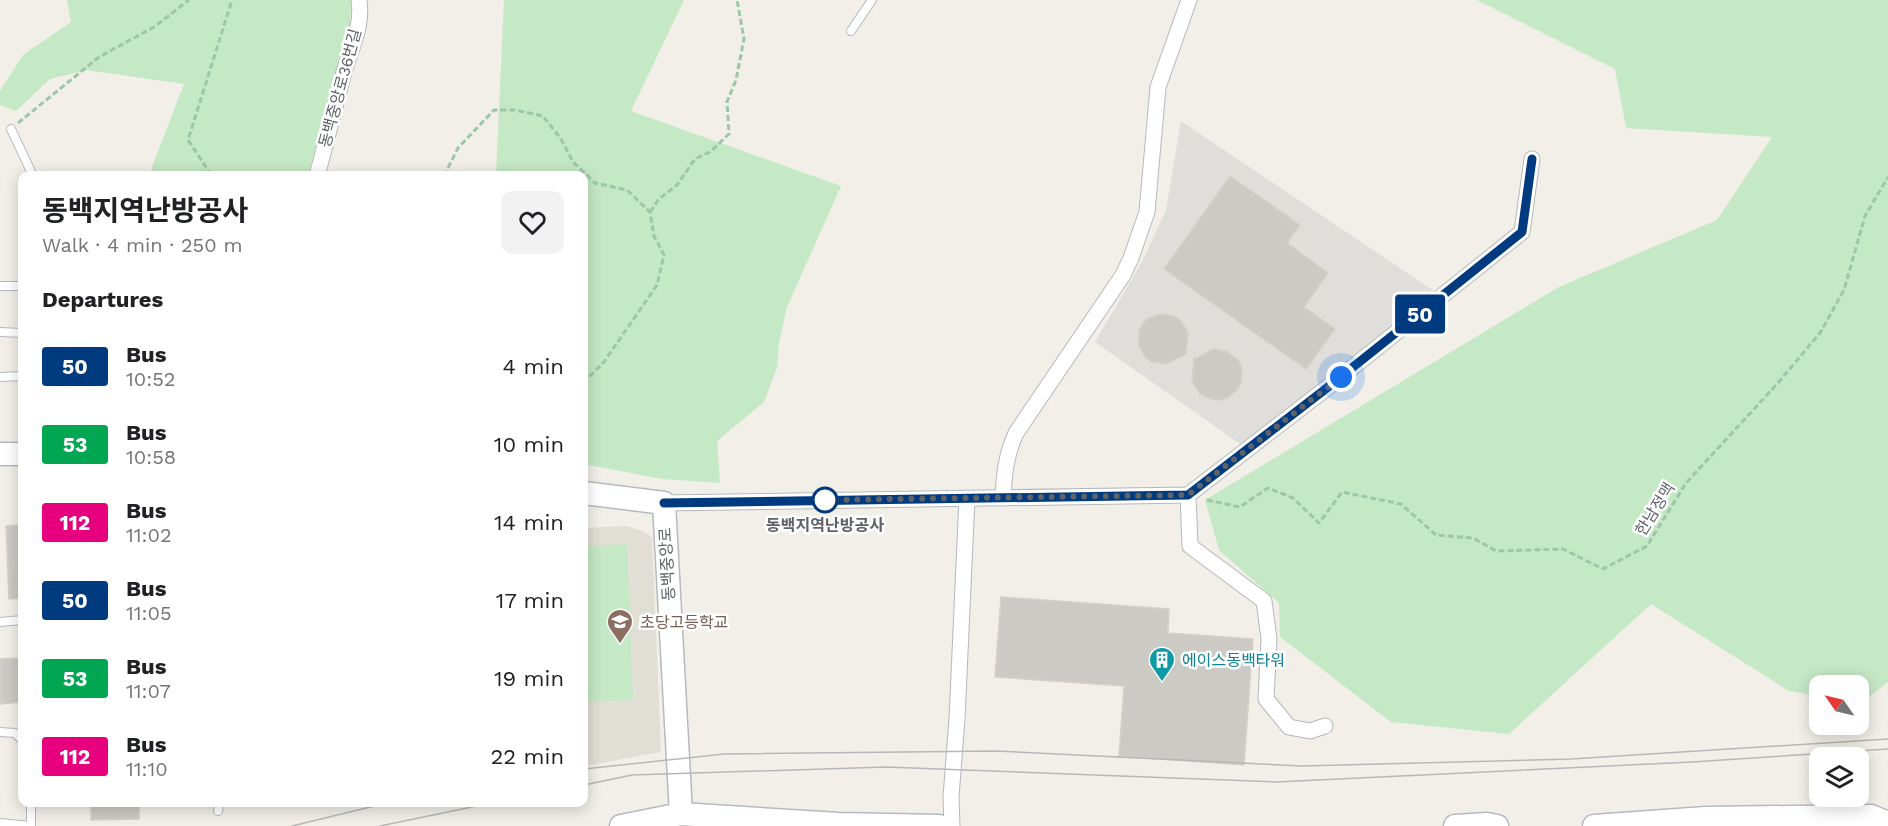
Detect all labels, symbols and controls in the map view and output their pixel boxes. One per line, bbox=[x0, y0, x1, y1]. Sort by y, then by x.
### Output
street label: 동백중앙로36번길 bbox=[315, 27, 365, 149]
button: heart bbox=[501, 191, 564, 254]
text: 동백지역난방공사 bbox=[42, 194, 248, 227]
text: Walk · 4 min · 250 m bbox=[42, 233, 243, 257]
text: Departures bbox=[42, 287, 163, 312]
line badge: 50 bbox=[1393, 294, 1447, 334]
text: 50 bbox=[1407, 302, 1433, 327]
text: Bus bbox=[126, 342, 166, 367]
text: 50 bbox=[62, 354, 88, 379]
text: 4 min bbox=[503, 354, 564, 379]
your location bbox=[1326, 362, 1356, 392]
text: 10:52 bbox=[126, 367, 175, 391]
text: Bus bbox=[126, 420, 166, 445]
text: 53 bbox=[63, 432, 87, 457]
text: 10 min bbox=[494, 432, 564, 457]
text: 10:58 bbox=[126, 445, 176, 469]
street label: 한남정맥 bbox=[1631, 479, 1679, 539]
marker: 동백지역난방공사 bbox=[812, 487, 838, 513]
text: Bus bbox=[126, 498, 166, 523]
text: 112 bbox=[60, 510, 90, 535]
text: 14 min bbox=[494, 510, 564, 535]
place label: 동백지역난방공사 bbox=[766, 516, 884, 535]
text: 11:02 bbox=[126, 523, 172, 547]
street label: 동백중앙로 bbox=[656, 526, 678, 601]
text: Bus bbox=[126, 576, 166, 601]
text: 50 bbox=[62, 588, 88, 613]
text: 17 min bbox=[496, 588, 564, 613]
text: 11:05 bbox=[126, 601, 172, 625]
school or university icon: 초당고등학교 bbox=[605, 607, 635, 645]
place label: 초당고등학교 bbox=[640, 613, 728, 632]
building icon: 에이스동백타워 bbox=[1147, 645, 1177, 683]
place label: 에이스동백타워 bbox=[1182, 651, 1285, 670]
text: Bus bbox=[126, 654, 166, 679]
text: 53 bbox=[63, 666, 87, 691]
text: 19 min bbox=[494, 666, 564, 691]
north arrow bbox=[1809, 675, 1869, 735]
map controls bbox=[1809, 675, 1869, 807]
text: 11:07 bbox=[126, 679, 171, 703]
text: Bus bbox=[126, 732, 166, 757]
text: 112 bbox=[60, 744, 90, 769]
text: 22 min bbox=[490, 744, 564, 769]
button: layers bbox=[1809, 747, 1869, 807]
text: 11:10 bbox=[126, 757, 168, 781]

